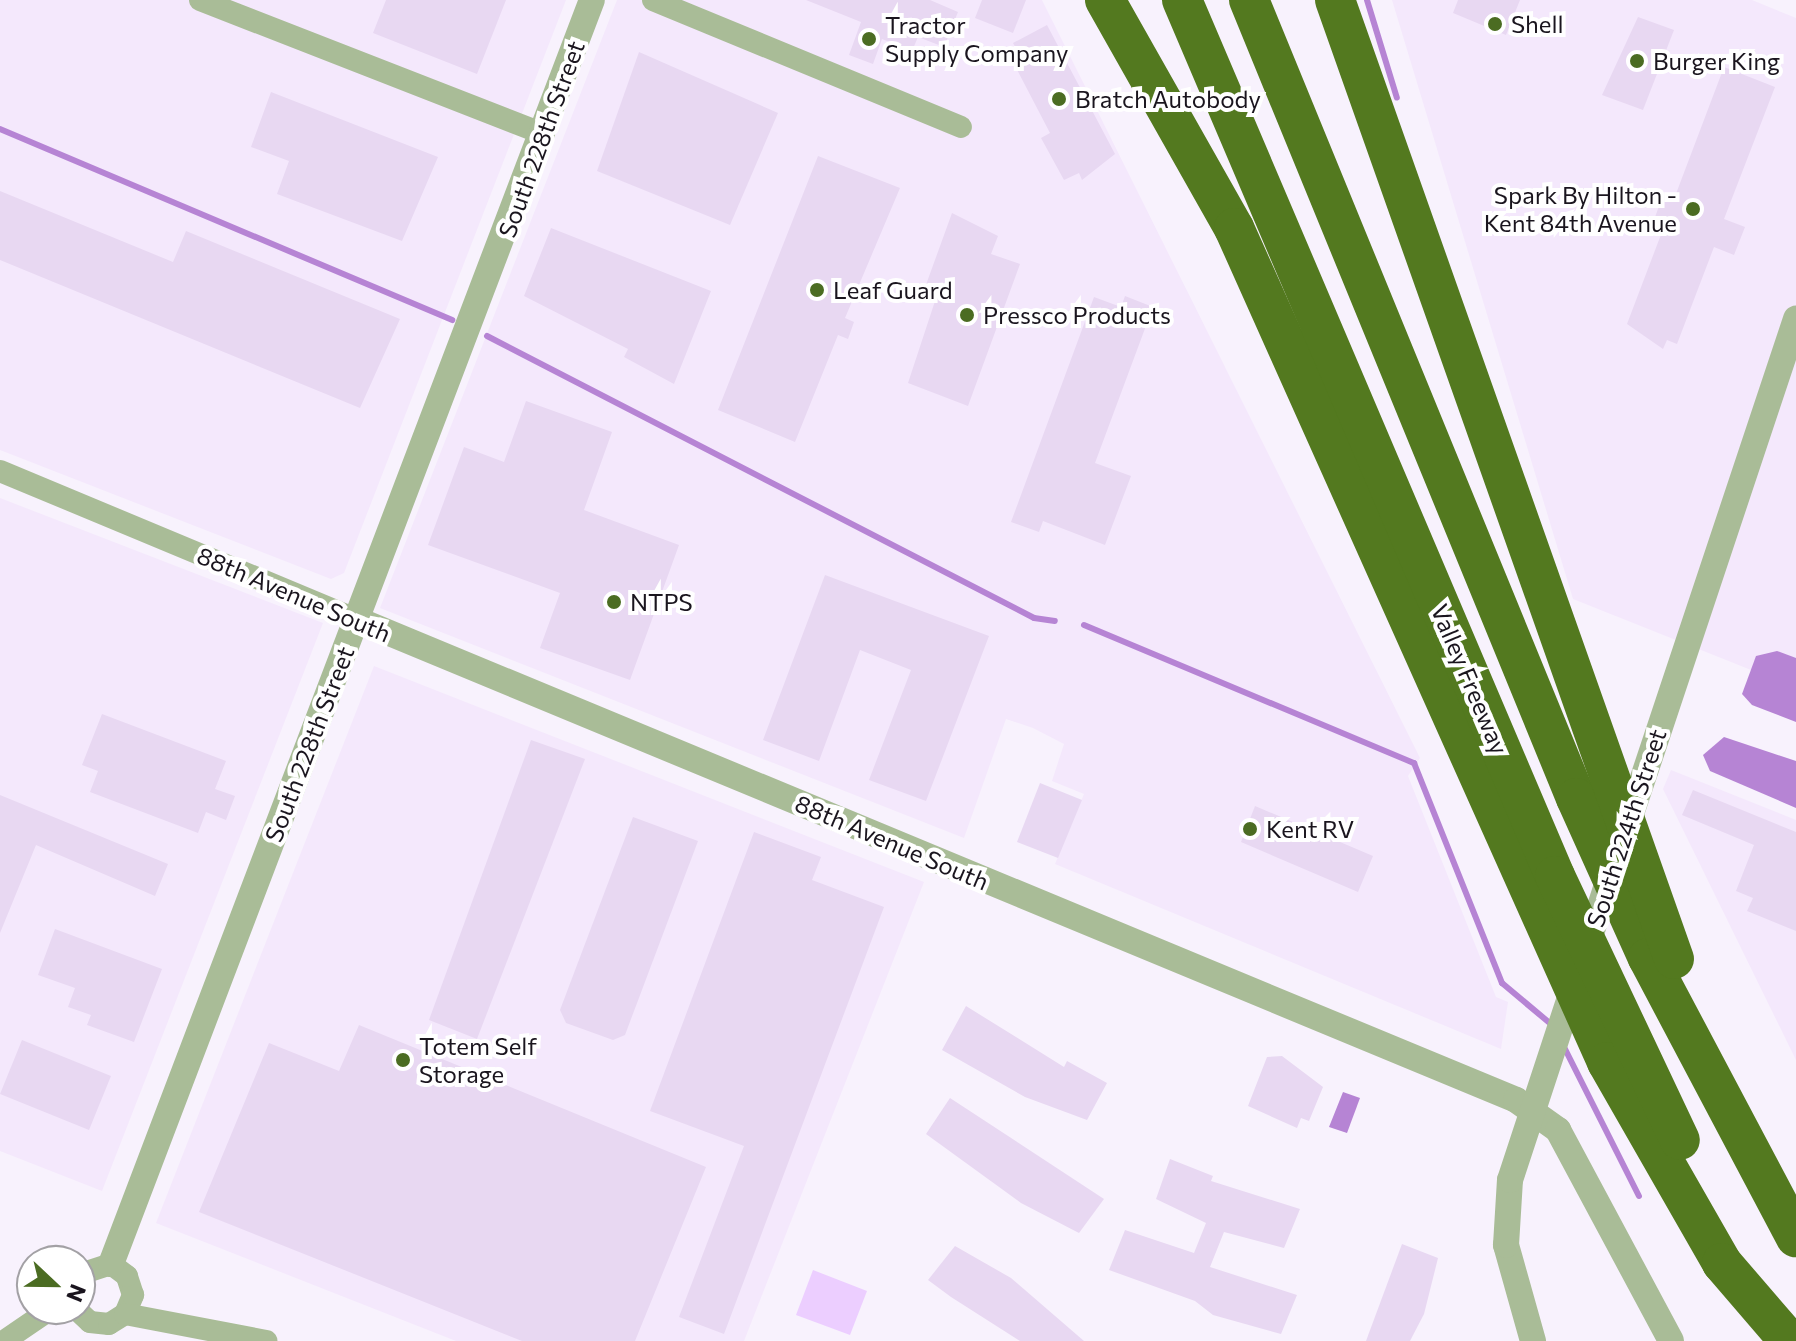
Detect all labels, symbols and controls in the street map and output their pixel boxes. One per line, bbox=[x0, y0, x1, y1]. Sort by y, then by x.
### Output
place label: Shell bbox=[1511, 10, 1564, 38]
place label: Tractor Supply Company bbox=[885, 11, 1068, 67]
marker: Shell bbox=[1486, 15, 1504, 33]
marker: Tractor Supply Company bbox=[860, 30, 878, 48]
street label: South 228th Street bbox=[492, 37, 590, 241]
place label: Burger King bbox=[1653, 47, 1780, 75]
marker: Burger King bbox=[1628, 52, 1646, 70]
place label: Bratch Autobody bbox=[1075, 85, 1261, 113]
marker: Bratch Autobody bbox=[1050, 90, 1068, 108]
place label: Spark By Hilton - Kent 84th Avenue bbox=[1484, 181, 1677, 237]
marker: Spark By Hilton - Kent 84th Avenue bbox=[1684, 200, 1702, 218]
place label: Leaf Guard bbox=[833, 276, 953, 304]
marker: Leaf Guard bbox=[808, 281, 826, 299]
place label: Pressco Products bbox=[983, 301, 1171, 329]
marker: Pressco Products bbox=[958, 306, 976, 324]
street label: 88th Avenue South bbox=[193, 540, 395, 648]
place label: NTPS bbox=[630, 588, 693, 616]
marker: NTPS bbox=[605, 593, 623, 611]
street label: Valley Freeway bbox=[1425, 599, 1515, 759]
street label: South 228th Street bbox=[258, 642, 360, 846]
street label: South 224th Street bbox=[1580, 725, 1672, 931]
street label: 88th Avenue South bbox=[791, 788, 993, 896]
place label: Kent RV bbox=[1266, 815, 1354, 843]
marker: Kent RV bbox=[1241, 820, 1259, 838]
place label: Totem Self Storage bbox=[419, 1032, 537, 1088]
marker: Totem Self Storage bbox=[394, 1051, 412, 1069]
north arrow bbox=[16, 1245, 96, 1325]
text: N bbox=[61, 1281, 92, 1306]

